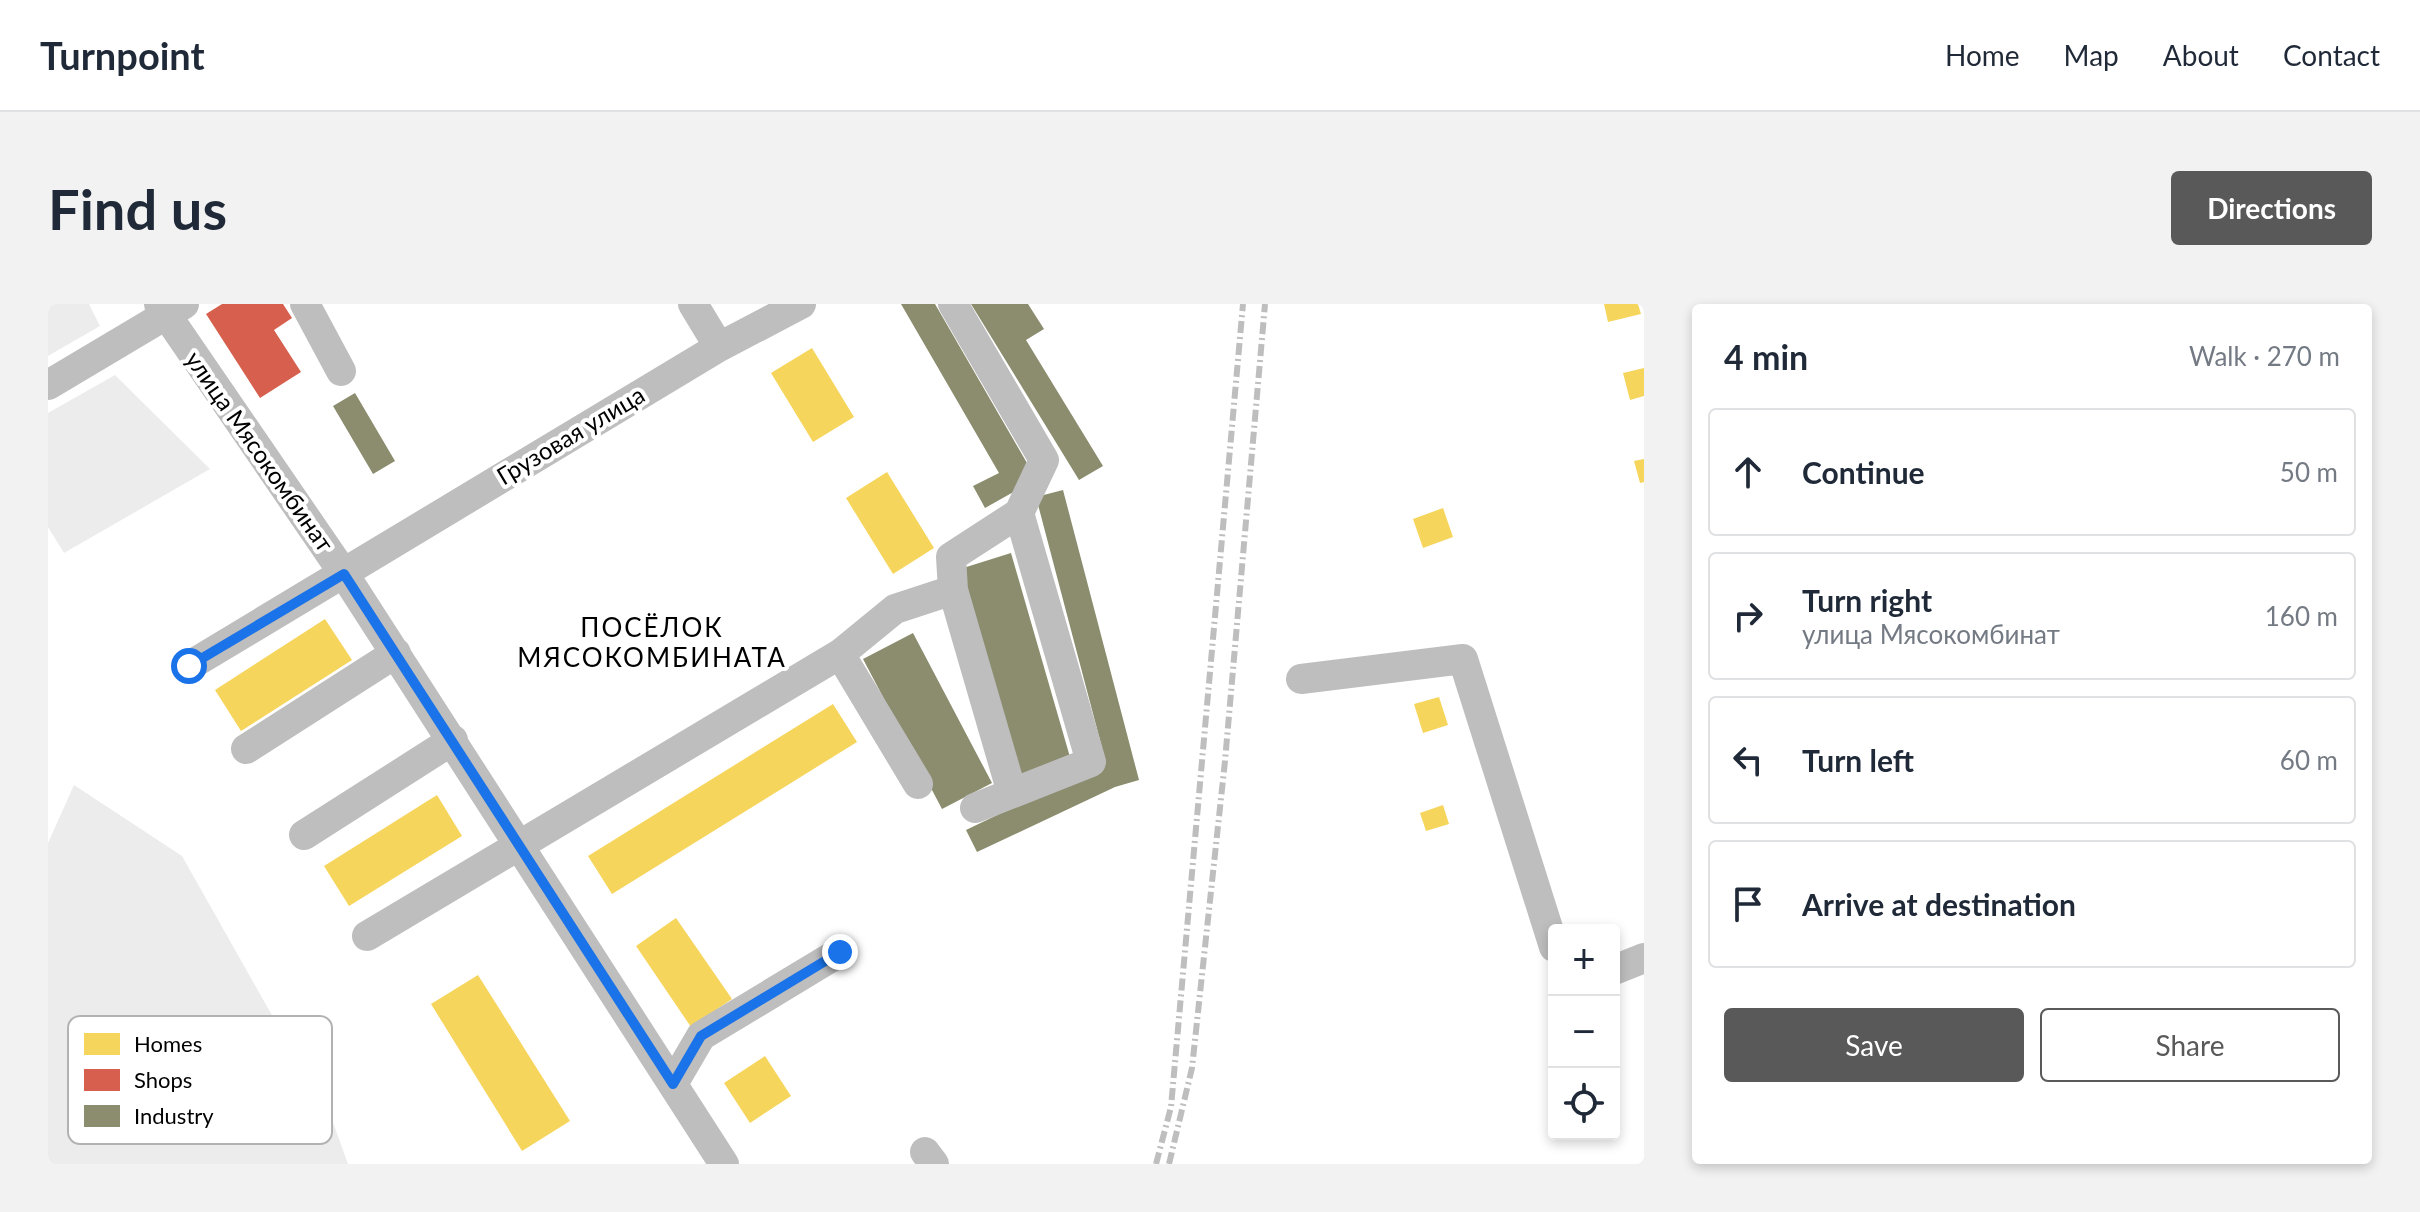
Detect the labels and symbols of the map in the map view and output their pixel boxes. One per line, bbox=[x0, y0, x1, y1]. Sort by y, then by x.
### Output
street label: улица Мясокомбинат bbox=[180, 345, 340, 557]
street label: Грузовая улица bbox=[491, 379, 649, 490]
district label: ПОСЁЛОК МЯСОКОМБИНАТА bbox=[517, 611, 787, 673]
route start bbox=[171, 648, 207, 684]
route end bbox=[822, 934, 858, 970]
legend bbox=[68, 1016, 332, 1144]
text: Homes bbox=[134, 1030, 202, 1057]
text: Shops bbox=[134, 1066, 192, 1093]
text: Industry bbox=[134, 1102, 214, 1129]

